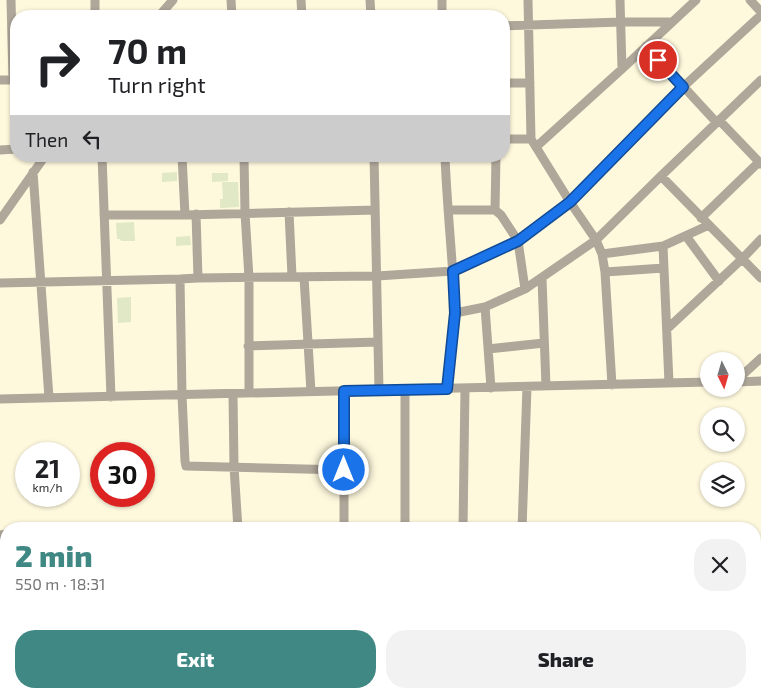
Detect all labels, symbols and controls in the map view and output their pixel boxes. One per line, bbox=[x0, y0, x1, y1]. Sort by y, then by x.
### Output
text: 70 m bbox=[108, 29, 187, 71]
icon: right bbox=[25, 30, 90, 95]
pin bbox=[637, 39, 679, 81]
icon: arrive bbox=[644, 46, 672, 74]
text: Turn right bbox=[108, 71, 206, 97]
icon: left bbox=[78, 125, 106, 153]
text: Then bbox=[25, 128, 68, 151]
north arrow bbox=[700, 352, 745, 398]
map controls bbox=[700, 352, 745, 507]
button: search bbox=[700, 407, 745, 452]
speed limit sign: 30 bbox=[90, 442, 155, 507]
position arrow bbox=[317, 443, 369, 495]
text: 21 bbox=[35, 453, 60, 483]
button: layers bbox=[700, 462, 745, 507]
text: km/h bbox=[33, 480, 62, 494]
text: 2 min bbox=[15, 537, 93, 573]
button: close bbox=[694, 539, 746, 591]
text: 550 m · 18:31 bbox=[15, 574, 105, 593]
button: Exit bbox=[15, 630, 376, 688]
button: Share bbox=[386, 630, 746, 688]

